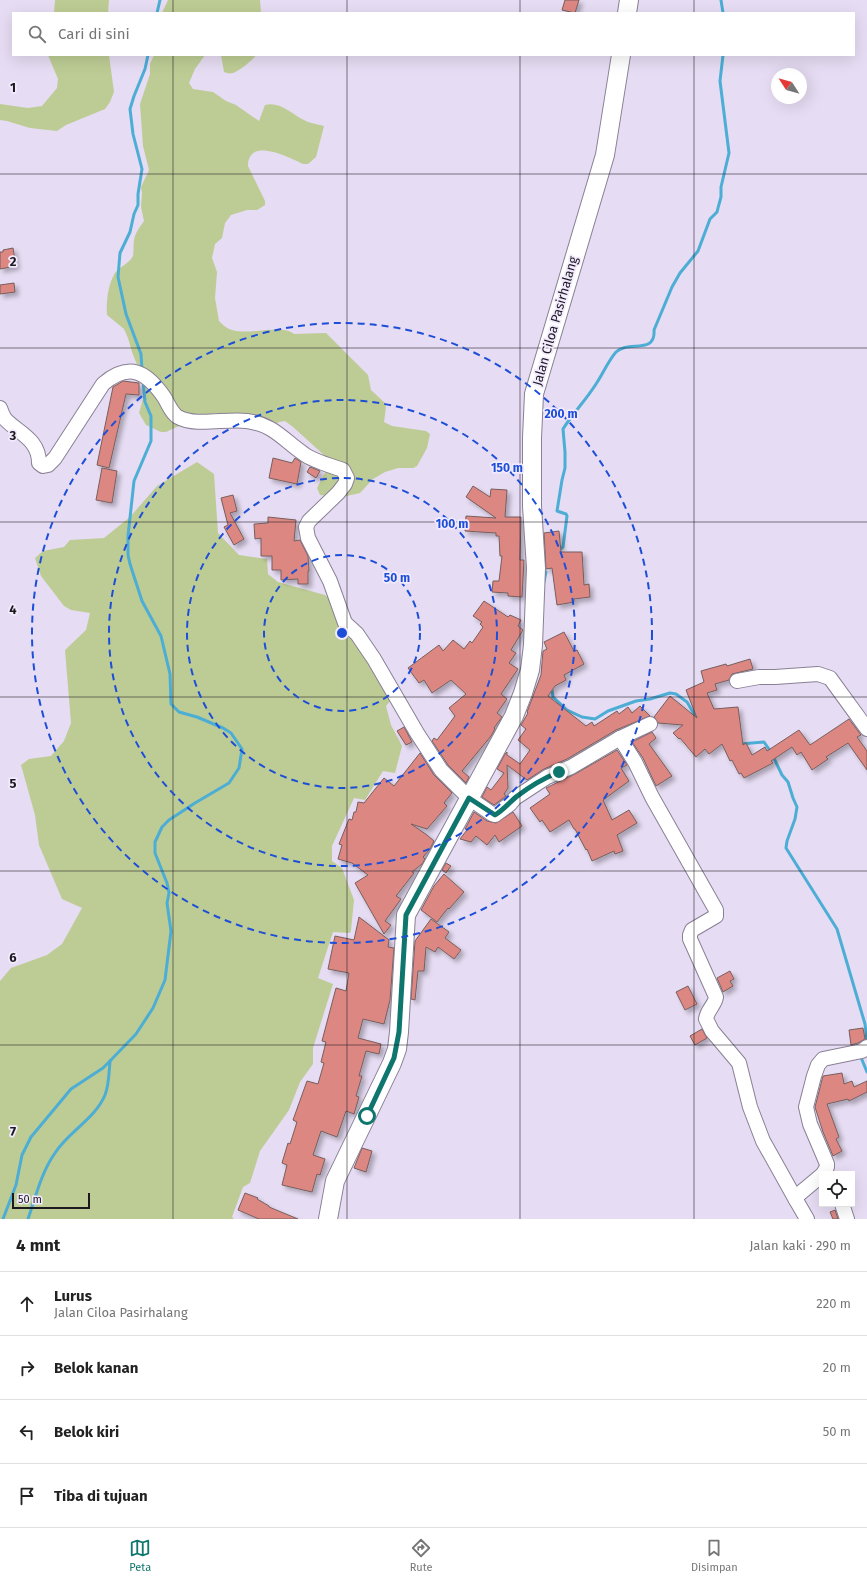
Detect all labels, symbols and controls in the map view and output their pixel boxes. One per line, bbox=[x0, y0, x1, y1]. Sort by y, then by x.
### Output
search box bbox=[12, 12, 855, 56]
icon: search bbox=[26, 23, 48, 45]
text: Cari di sini bbox=[58, 25, 130, 43]
north arrow bbox=[771, 68, 807, 104]
text: 1 bbox=[10, 80, 16, 95]
text: 2 bbox=[10, 254, 17, 269]
street label: Jalan Ciloa Pasirhalang bbox=[529, 254, 581, 387]
text: 200 m bbox=[544, 407, 578, 421]
text: 3 bbox=[9, 428, 17, 443]
text: 150 m bbox=[491, 461, 523, 475]
text: 100 m bbox=[436, 517, 468, 531]
text: 50 m bbox=[384, 571, 410, 585]
text: 4 bbox=[9, 602, 17, 617]
centre of rings bbox=[335, 626, 349, 640]
route end bbox=[550, 763, 568, 781]
text: 5 bbox=[10, 776, 17, 791]
text: 6 bbox=[9, 950, 17, 965]
route start bbox=[358, 1107, 376, 1125]
text: 7 bbox=[10, 1124, 16, 1139]
map controls bbox=[819, 1171, 855, 1207]
button: locate bbox=[819, 1171, 855, 1207]
scale bar bbox=[12, 1191, 90, 1210]
text: 50 m bbox=[18, 1193, 42, 1206]
text: 4 mnt bbox=[16, 1235, 60, 1256]
text: Jalan kaki · 290 m bbox=[749, 1238, 851, 1253]
text: Lurus bbox=[54, 1287, 92, 1305]
icon: ahead bbox=[16, 1293, 38, 1315]
text: 220 m bbox=[816, 1296, 851, 1311]
text: Jalan Ciloa Pasirhalang bbox=[54, 1305, 188, 1320]
icon: right bbox=[16, 1357, 38, 1379]
text: Belok kanan bbox=[54, 1359, 138, 1377]
text: 20 m bbox=[823, 1360, 851, 1375]
icon: left bbox=[16, 1421, 38, 1443]
text: Belok kiri bbox=[54, 1423, 119, 1441]
text: 50 m bbox=[823, 1424, 851, 1439]
icon: arrive bbox=[16, 1485, 38, 1507]
text: Tiba di tujuan bbox=[54, 1487, 148, 1505]
tab: Peta bbox=[129, 1537, 151, 1574]
tab: Rute bbox=[410, 1537, 433, 1574]
tab: Disimpan bbox=[691, 1537, 738, 1574]

